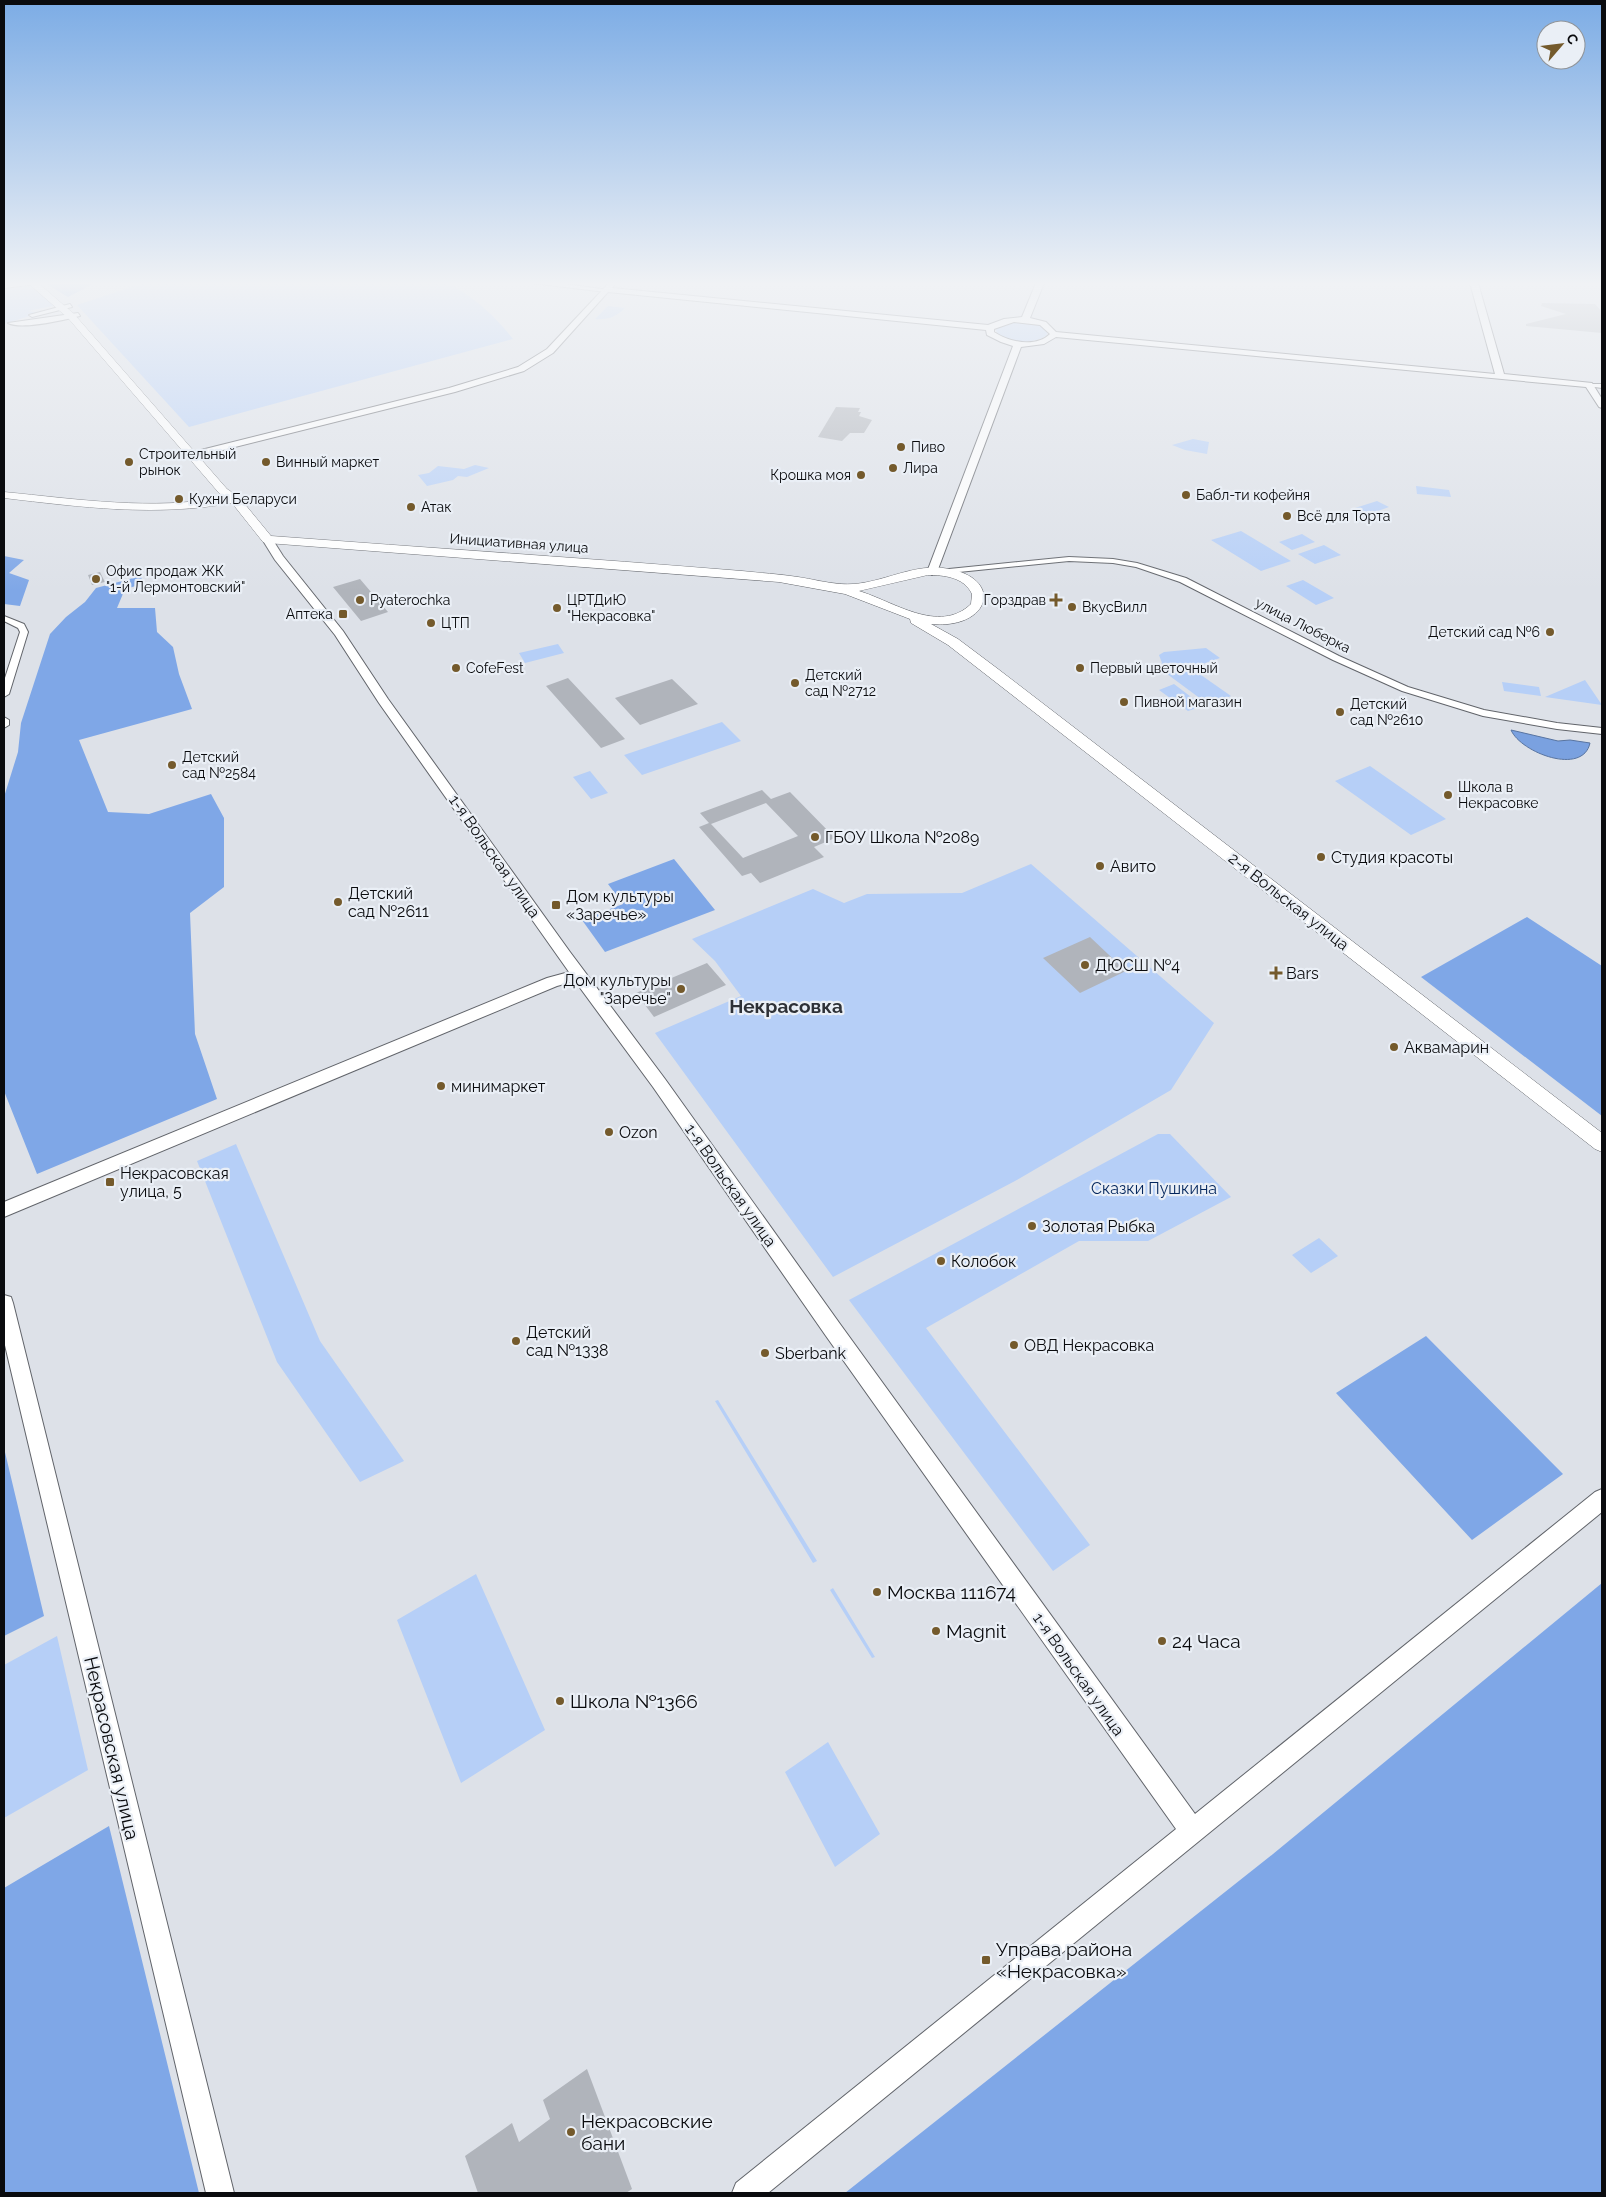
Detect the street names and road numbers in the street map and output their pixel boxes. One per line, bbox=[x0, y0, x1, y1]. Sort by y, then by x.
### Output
street label: Инициативная улица bbox=[449, 530, 589, 556]
street label: улица Люберка bbox=[1253, 594, 1353, 656]
street label: 1-я Вольская улица bbox=[445, 791, 544, 921]
street label: 2-я Вольская улица bbox=[1225, 848, 1353, 954]
street label: 1-я Вольская улица bbox=[681, 1120, 780, 1250]
street label: 1-я Вольская улица bbox=[1029, 1609, 1128, 1739]
street label: Некрасовская улица bbox=[80, 1654, 144, 1842]

